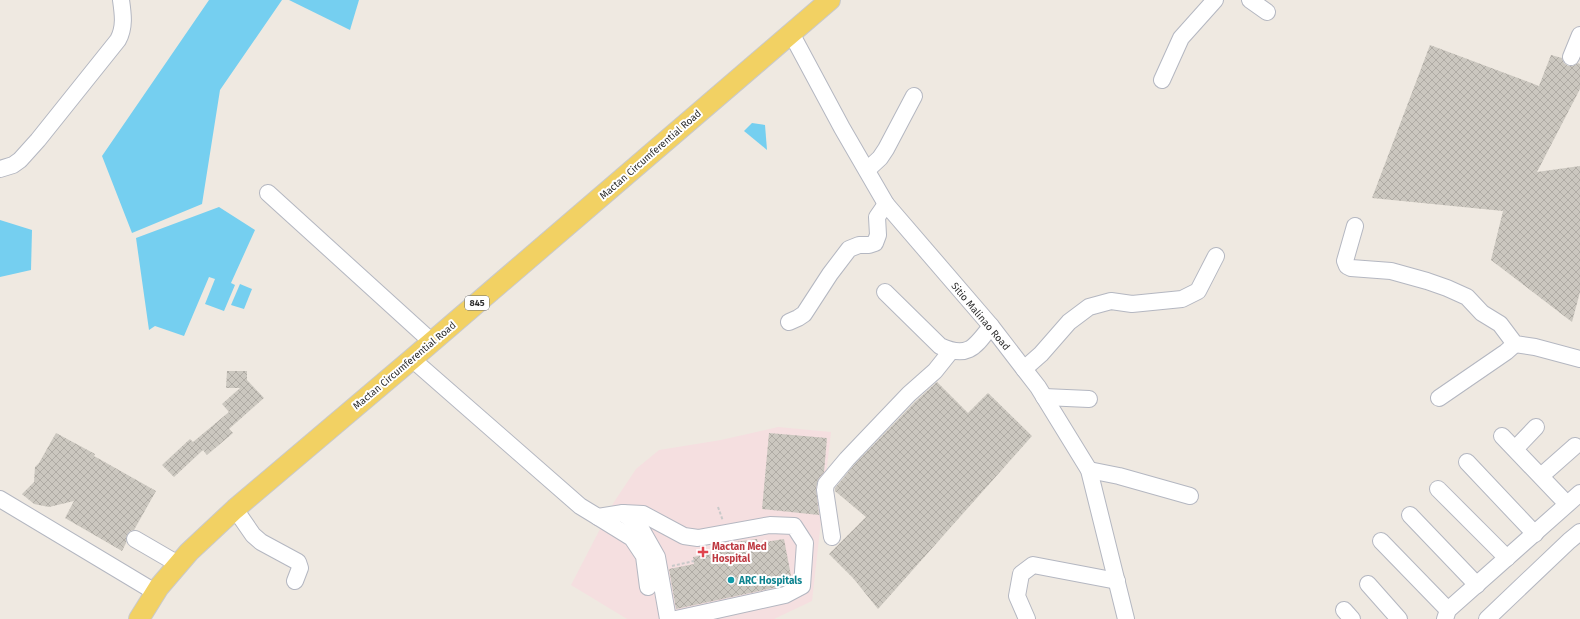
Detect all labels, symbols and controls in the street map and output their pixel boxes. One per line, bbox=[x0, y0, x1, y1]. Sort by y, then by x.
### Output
street label: Mactan Circumferential Road bbox=[597, 107, 704, 202]
street label: Sitio Malinao Road bbox=[948, 280, 1012, 353]
road number: 845 bbox=[465, 296, 489, 310]
street label: Mactan Circumferential Road bbox=[351, 319, 459, 412]
place label: Mactan Med Hospital bbox=[712, 541, 767, 565]
marker: Mactan Med Hospital bbox=[697, 546, 709, 558]
marker: ARC Hospitals bbox=[726, 575, 736, 585]
place label: ARC Hospitals bbox=[738, 575, 802, 587]

